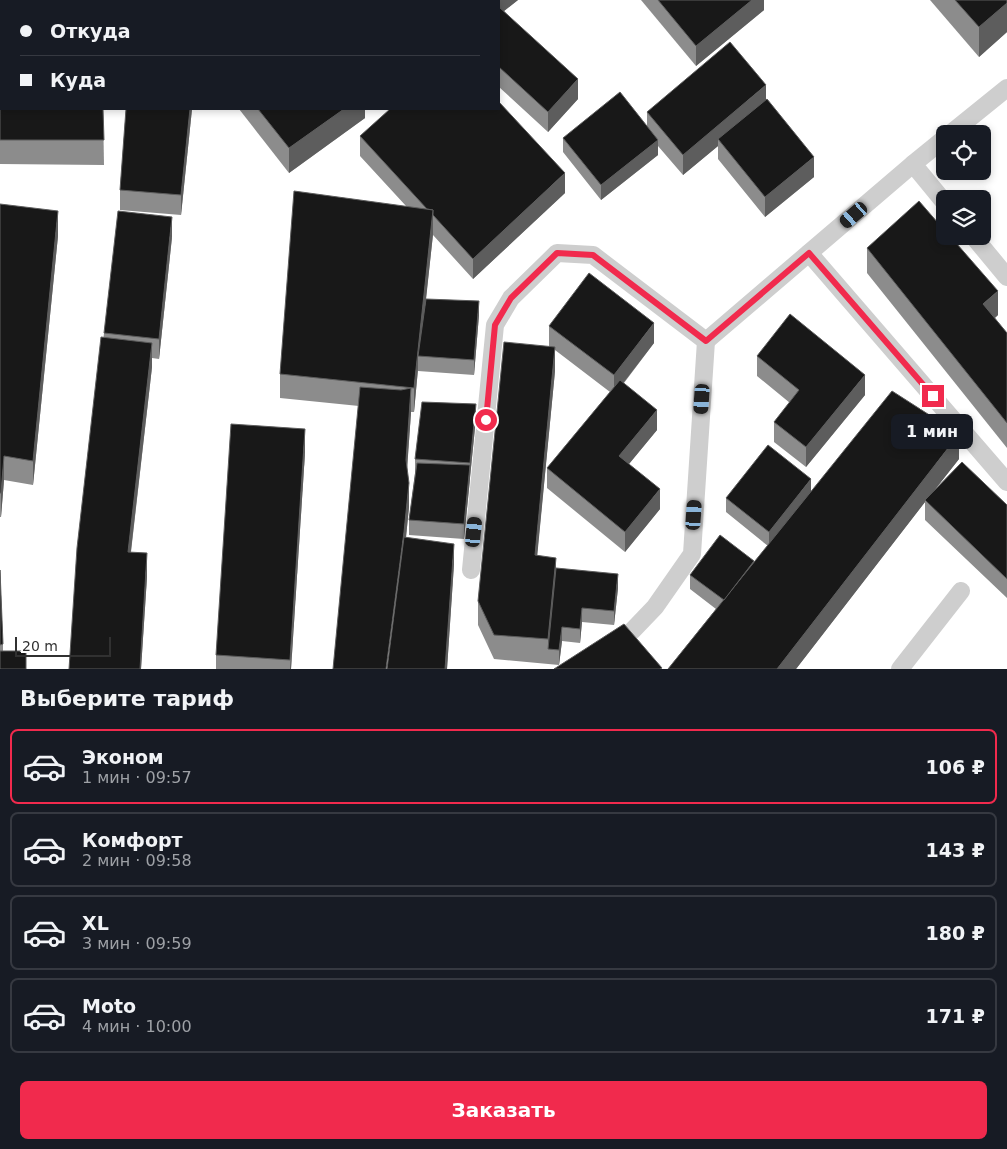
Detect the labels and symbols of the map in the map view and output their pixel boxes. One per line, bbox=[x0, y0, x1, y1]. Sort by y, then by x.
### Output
car bbox=[837, 199, 870, 231]
car bbox=[693, 384, 710, 414]
route end bbox=[922, 385, 944, 407]
route start bbox=[475, 409, 497, 431]
callout: 1 мин bbox=[892, 414, 974, 448]
car bbox=[685, 500, 702, 530]
car bbox=[464, 516, 483, 548]
scale bar bbox=[15, 634, 111, 657]

